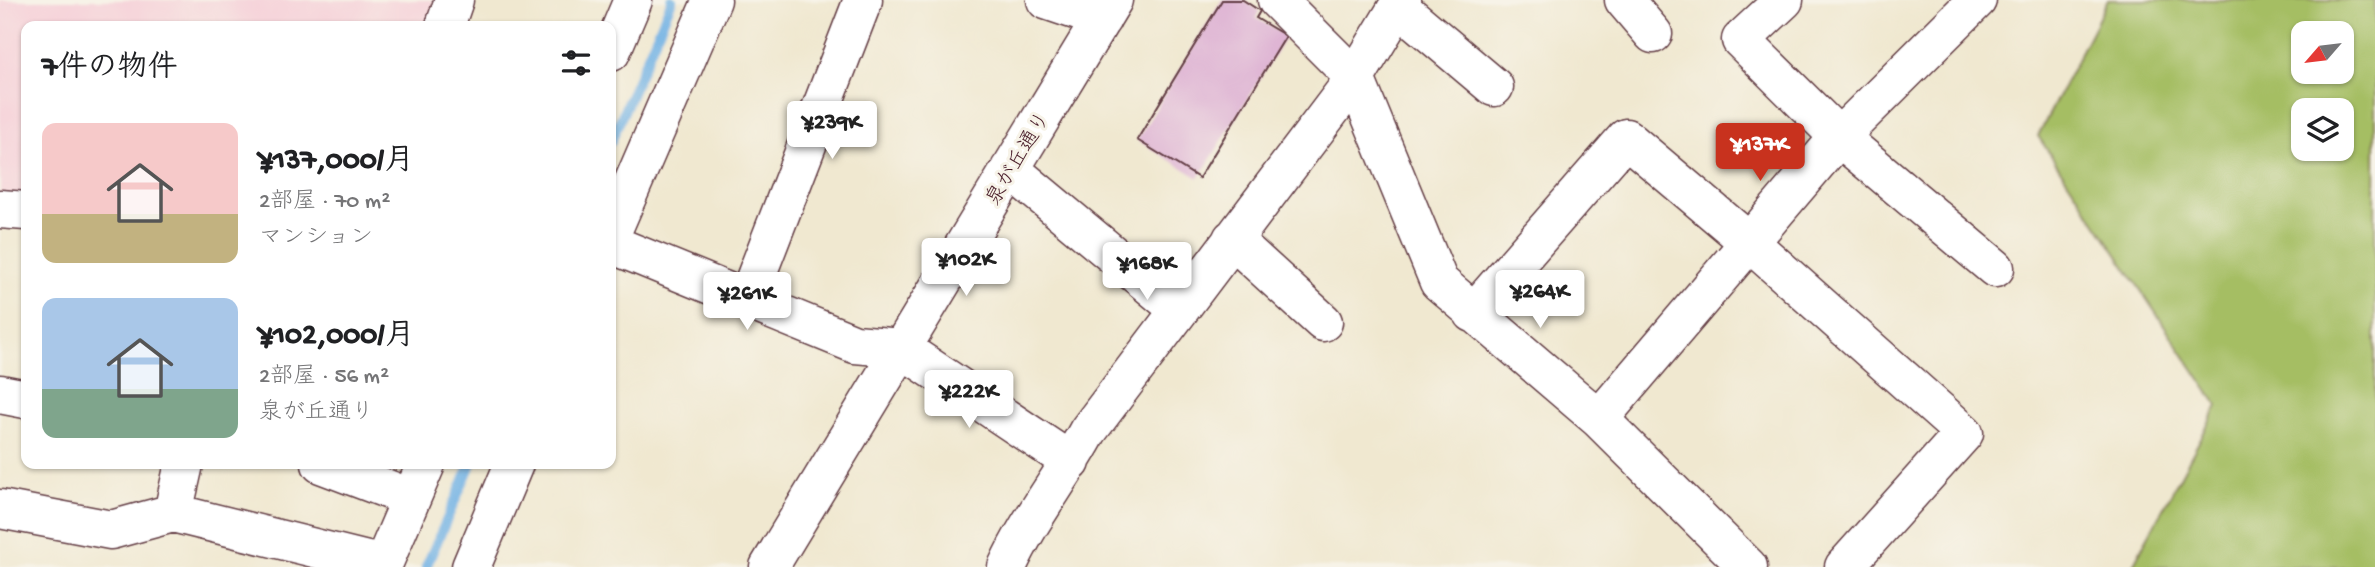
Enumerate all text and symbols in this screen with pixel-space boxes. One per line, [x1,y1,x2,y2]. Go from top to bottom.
north arrow [2291,21,2354,84]
map controls [2291,21,2354,161]
icon: filters [557,44,595,82]
text: 7件の物件 [42,52,178,87]
button: layers [2291,98,2354,161]
pin: ¥239K [783,102,881,161]
street label: 泉が丘通り [981,108,1058,211]
text: ¥239K [803,110,861,137]
pin: ¥137K [1711,124,1809,183]
text: ¥137K [1732,132,1788,159]
text: ¥137,000/月 [259,145,414,180]
icon: home [98,151,182,235]
text: 2部屋 · 70 m² [259,189,390,216]
text: マンション [259,225,373,252]
pin: ¥102K [917,238,1015,298]
pin: ¥168K [1098,243,1196,302]
text: ¥102K [938,247,994,274]
text: ¥168K [1119,251,1175,278]
pin: ¥264K [1491,270,1589,330]
pin: ¥261K [698,272,796,332]
text: ¥264K [1511,279,1569,306]
text: ¥261K [719,281,775,308]
text: ¥102,000/月 [259,320,415,355]
icon: home [98,326,182,410]
text: 2部屋 · 56 m² [259,364,389,391]
pin: ¥222K [920,370,1018,430]
text: ¥222K [940,379,998,406]
text: 泉が丘通り [259,400,374,427]

